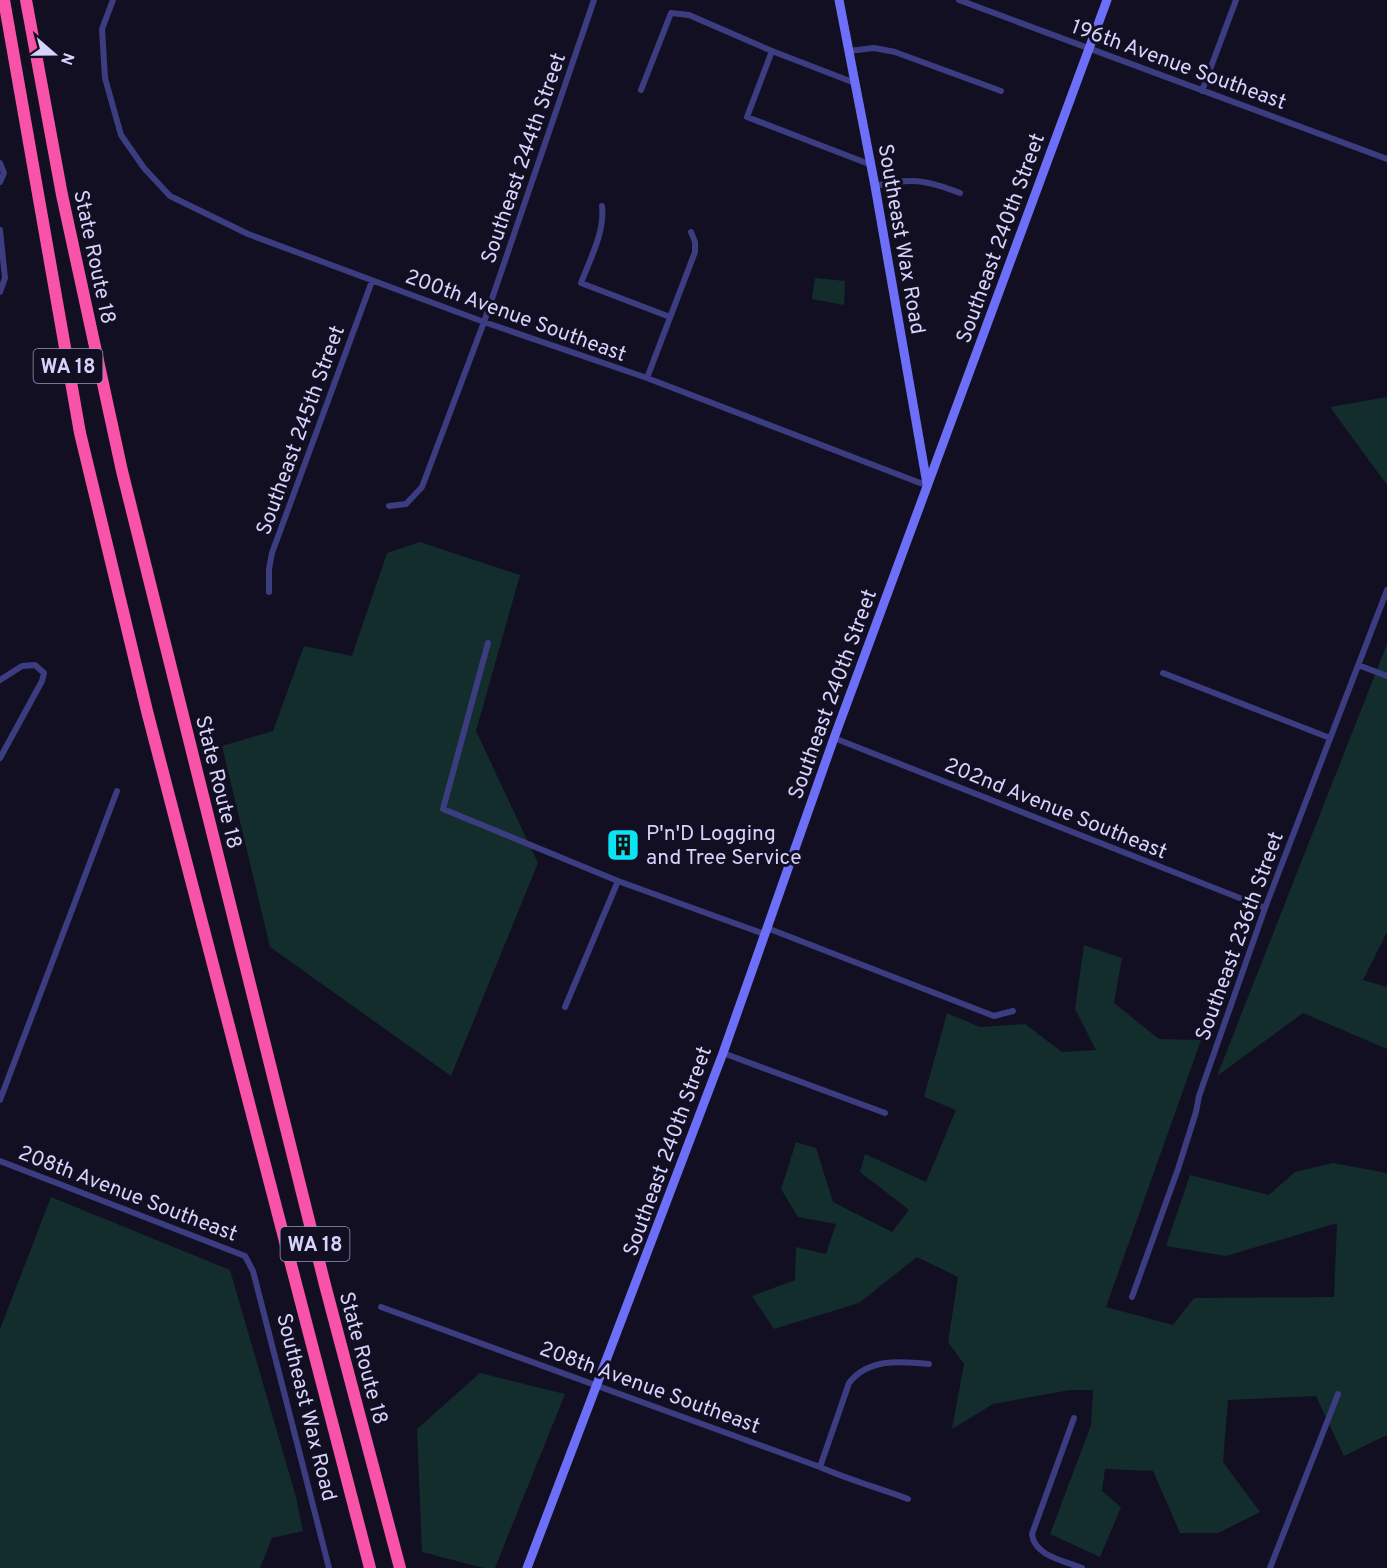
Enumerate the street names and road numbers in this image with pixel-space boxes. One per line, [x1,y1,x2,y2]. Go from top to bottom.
street label: 196th Avenue Southeast [1067,14,1290,117]
street label: Southeast 244th Street [476,50,573,267]
street label: Southeast 240th Street [951,130,1052,347]
street label: Southeast Wax Road [871,142,931,336]
street label: State Route 18 [66,188,121,327]
street label: 200th Avenue Southeast [401,264,630,369]
street label: Southeast 245th Street [251,322,352,539]
road number: WA 18 [34,349,103,383]
street label: Southeast 240th Street [783,586,884,803]
street label: State Route 18 [188,713,247,852]
street label: 202nd Avenue Southeast [940,752,1171,866]
street label: Southeast 236th Street [1190,828,1291,1045]
street label: Southeast 240th Street [618,1043,719,1260]
street label: 208th Avenue Southeast [14,1140,241,1249]
road number: WA 18 [280,1227,350,1261]
street label: State Route 18 [332,1289,393,1428]
street label: Southeast Wax Road [269,1311,342,1504]
street label: 208th Avenue Southeast [536,1336,763,1441]

